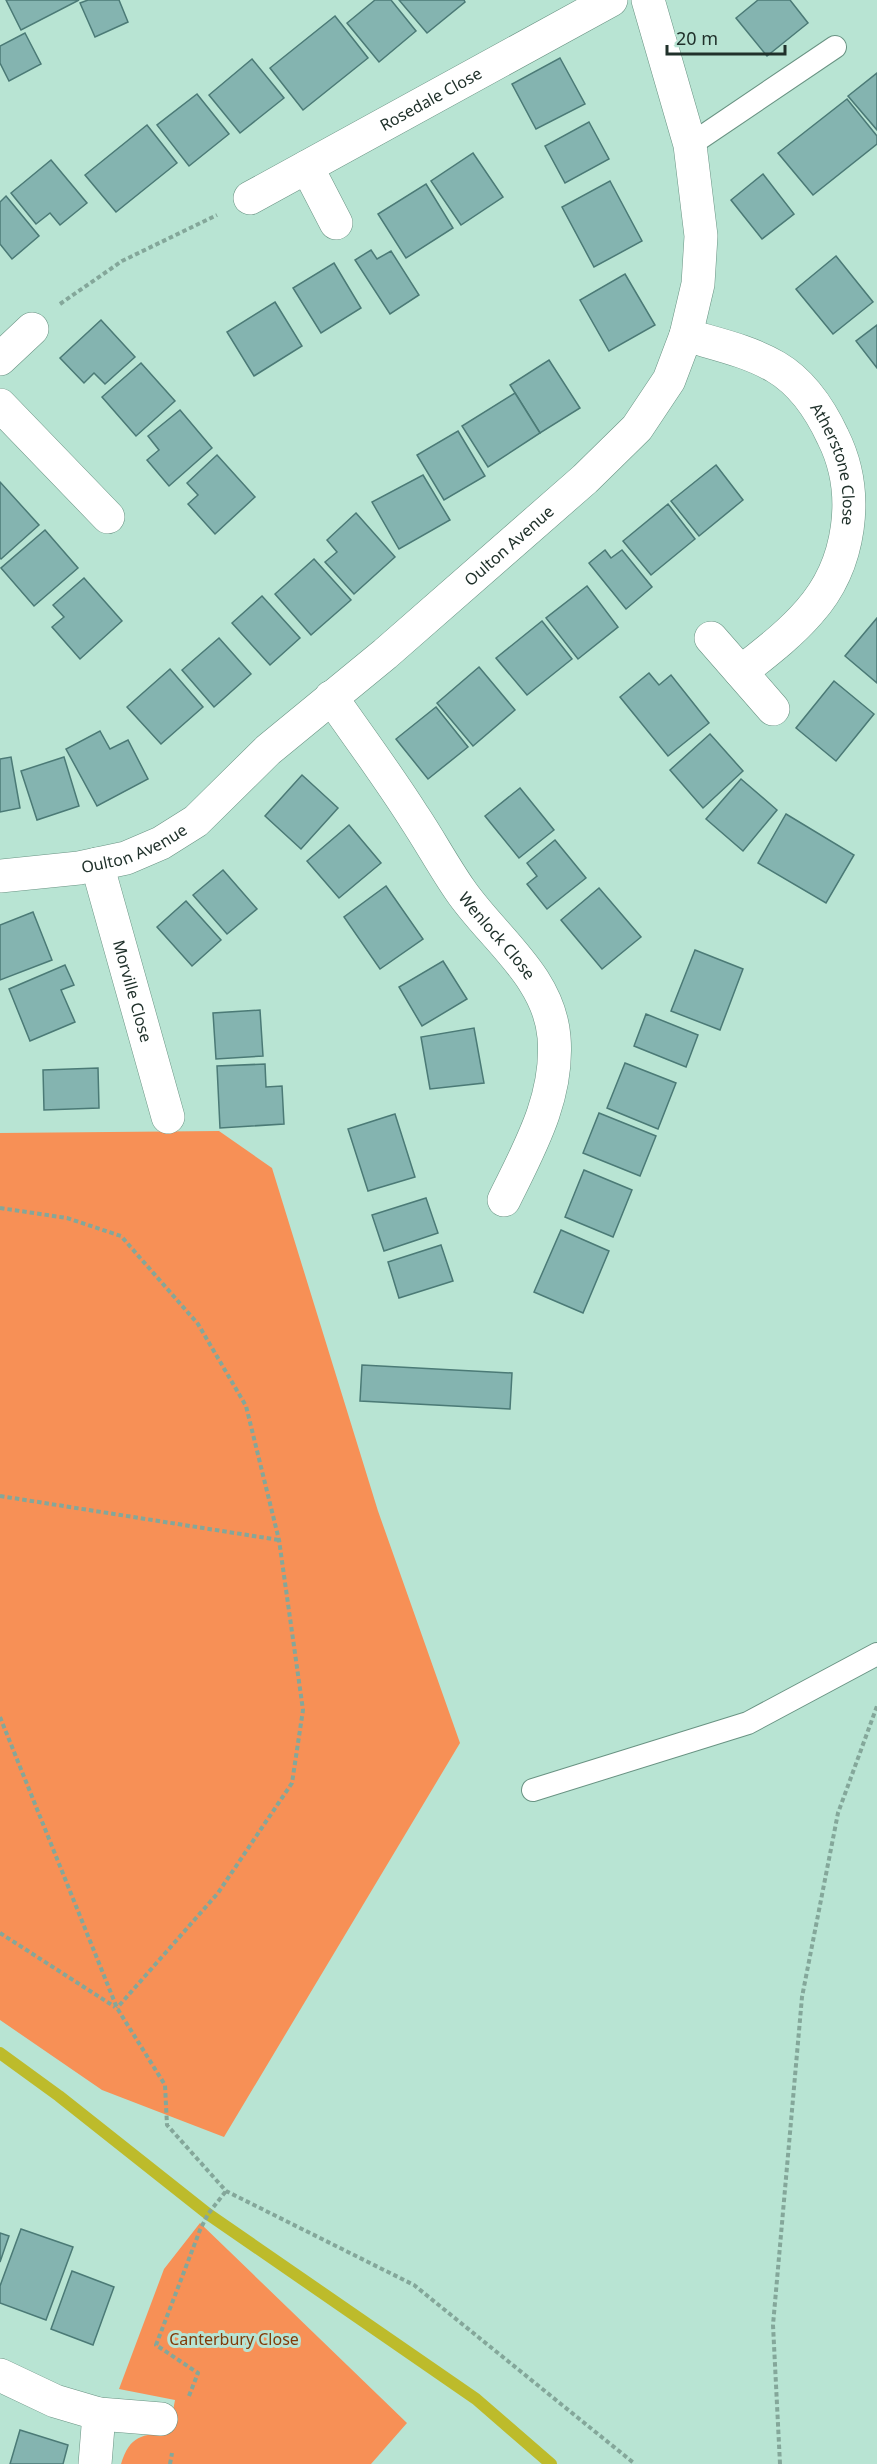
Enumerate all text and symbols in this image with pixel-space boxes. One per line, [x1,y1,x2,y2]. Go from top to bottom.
scale bar [667,18,786,56]
text: 20 m [676,26,718,50]
street label: Rosedale Close [376,62,486,136]
street label: Atherstone Close [805,398,860,526]
street label: Oulton Avenue [459,500,558,591]
street label: Oulton Avenue [79,818,191,878]
street label: Wenlock Close [454,887,540,984]
street label: Morville Close [108,937,157,1045]
park label: Canterbury Close [169,2328,299,2350]

